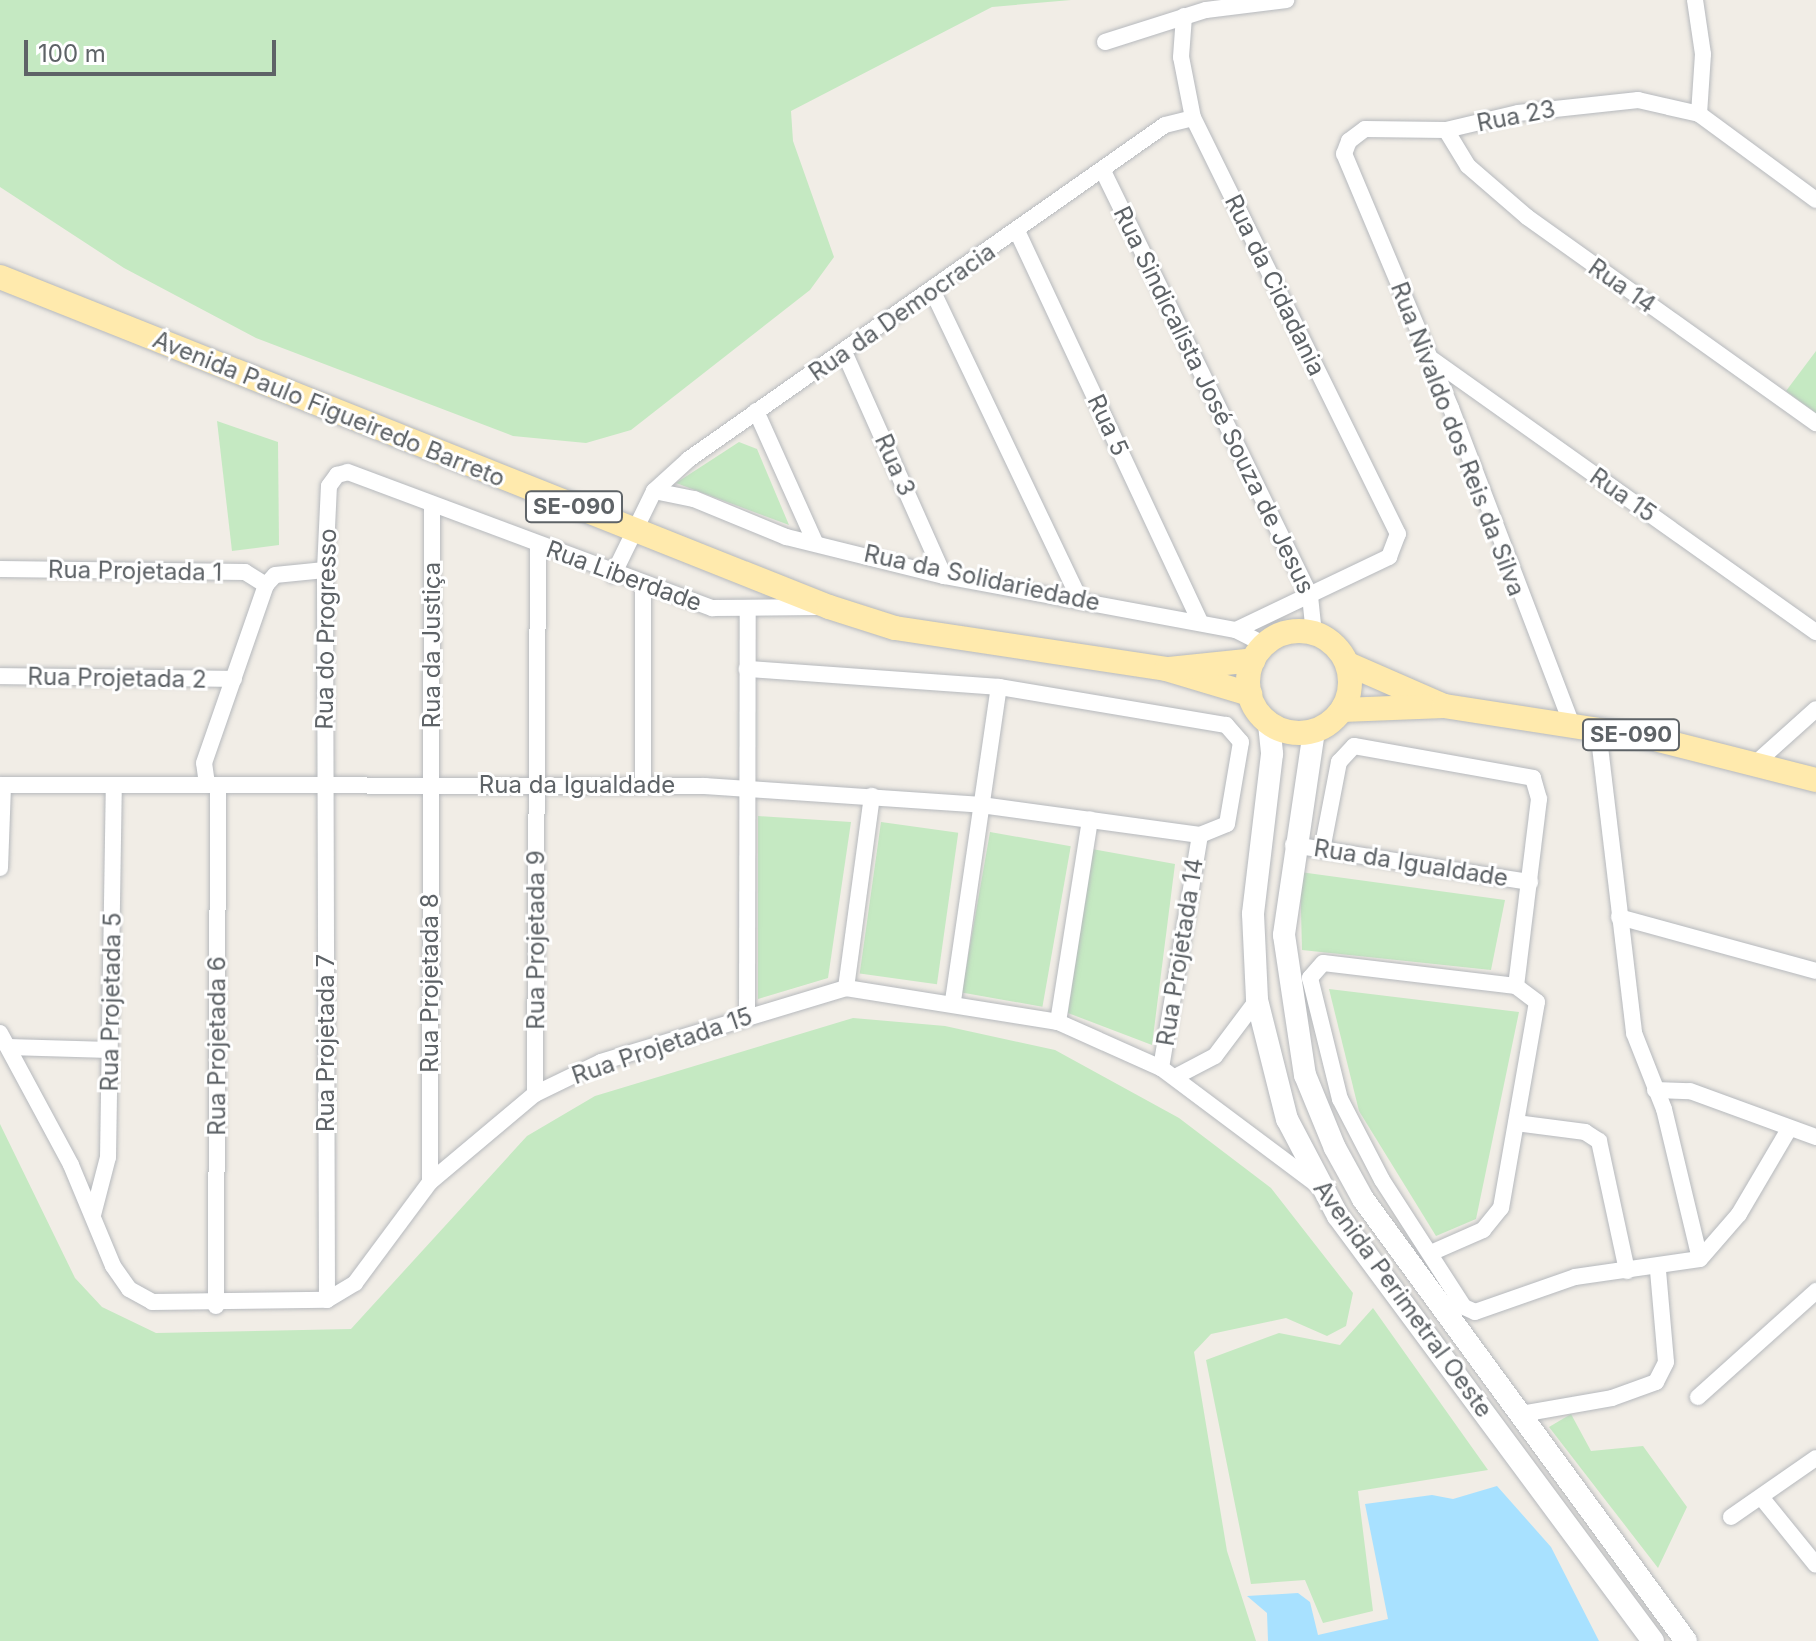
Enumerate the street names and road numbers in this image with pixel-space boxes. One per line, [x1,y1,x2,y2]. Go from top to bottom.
street label: Rua 23 [1474,94,1558,138]
street label: Rua da Cidadania [1219,190,1331,380]
street label: Rua Sindicalista José Souza de Jesus [1107,202,1321,598]
street label: Rua da Democracia [803,237,1001,387]
street label: Rua 14 [1583,253,1661,319]
street label: Rua Nivaldo dos Reis da Silva [1385,278,1531,600]
street label: Avenida Paulo Figueiredo Barreto [149,325,509,493]
street label: Rua 5 [1081,390,1135,460]
street label: Rua 3 [869,430,921,500]
street label: Rua 15 [1584,462,1662,528]
road number: SE-090 [524,489,624,525]
street label: Rua do Progresso [310,528,342,730]
street label: Rua Liberdade [542,535,706,617]
street label: Rua da Solidariedade [861,539,1103,617]
street label: Rua Projetada 1 [48,555,222,587]
street label: Rua da Justiça [418,562,446,728]
street label: Rua Projetada 2 [27,662,207,694]
road number: SE-090 [1581,717,1681,753]
street label: Rua da Igualdade [479,771,675,799]
street label: Rua da Igualdade [1312,833,1510,893]
street label: Rua Projetada 9 [522,850,550,1030]
street label: Rua Projetada 14 [1151,856,1209,1048]
street label: Rua Projetada 8 [416,893,444,1073]
street label: Rua Projetada 5 [95,912,127,1092]
street label: Rua Projetada 7 [312,954,340,1132]
street label: Rua Projetada 6 [203,956,231,1136]
street label: Rua Projetada 15 [568,1002,756,1090]
street label: Avenida Perimetral Oeste [1307,1175,1499,1423]

